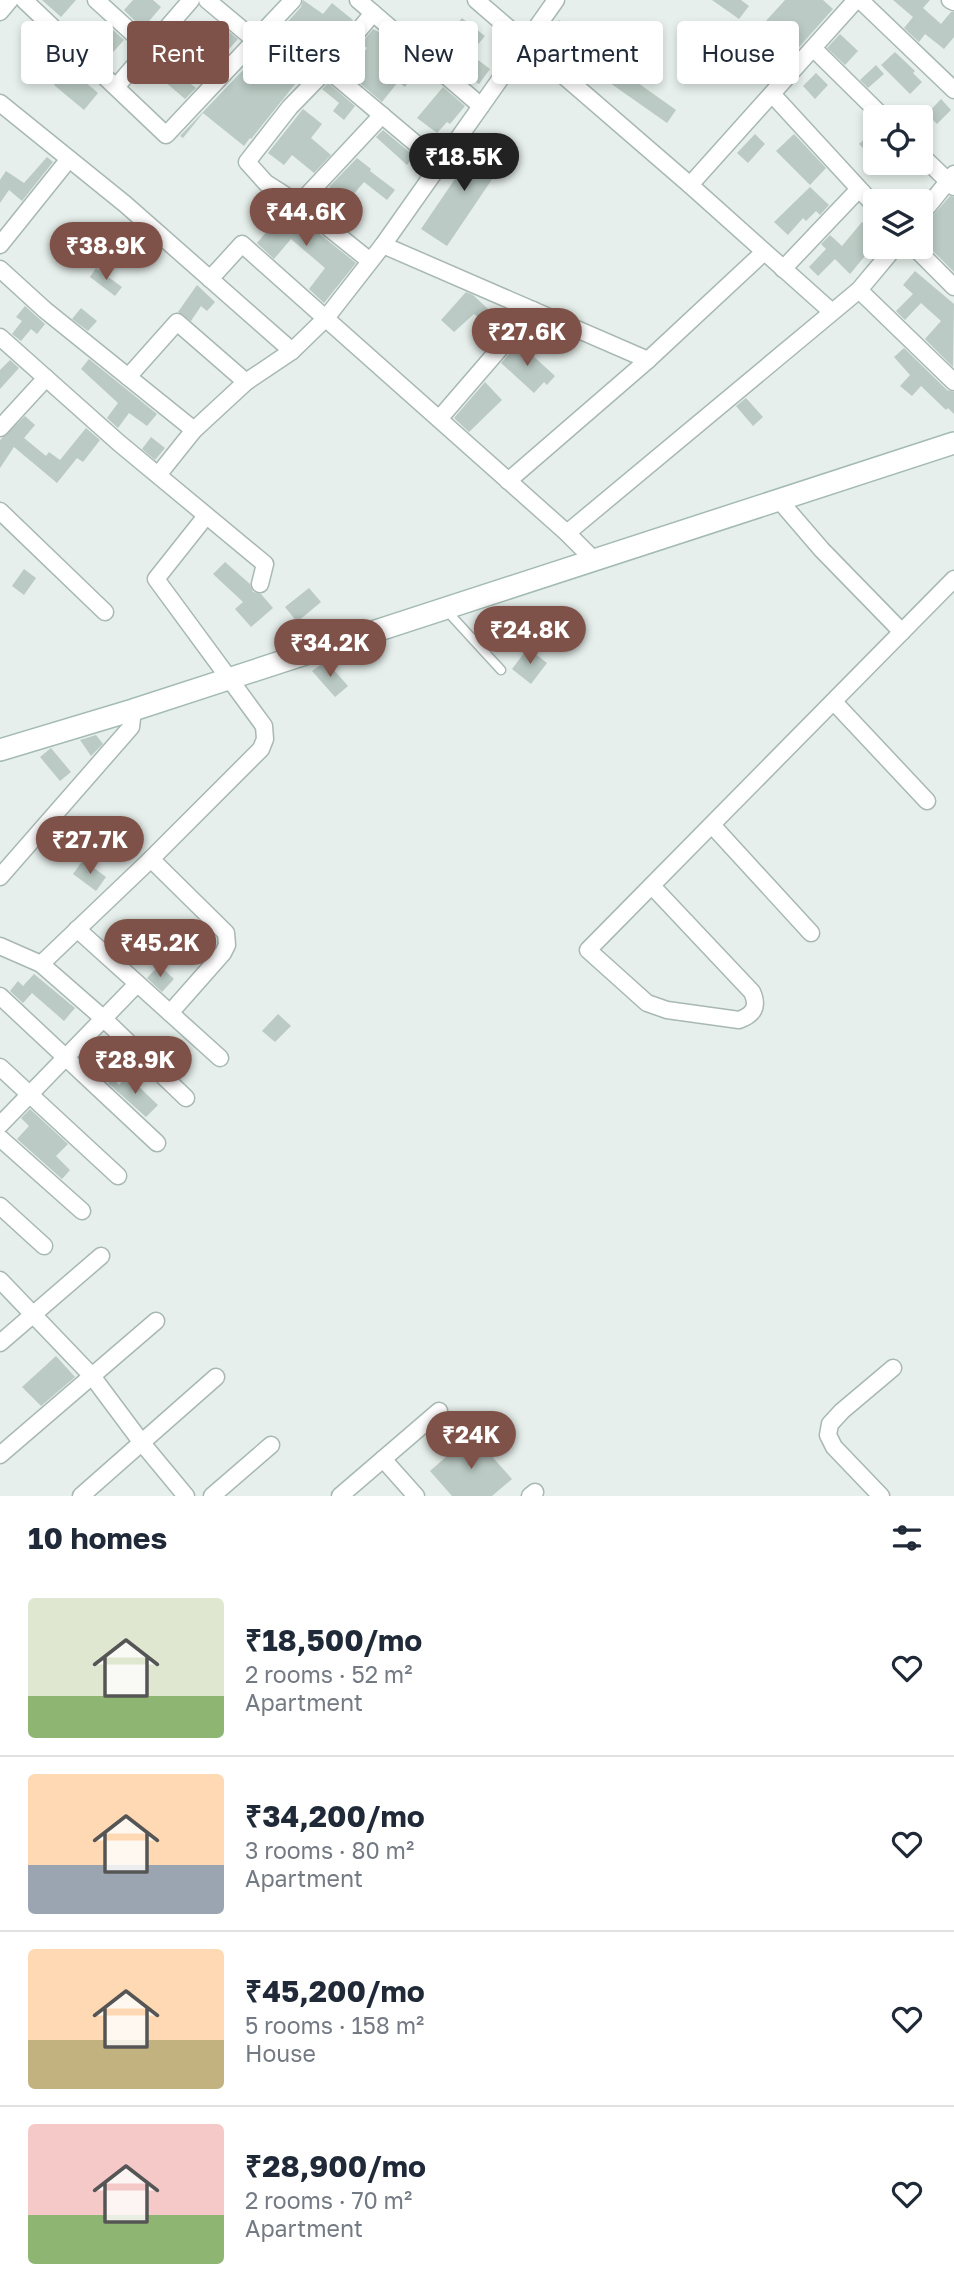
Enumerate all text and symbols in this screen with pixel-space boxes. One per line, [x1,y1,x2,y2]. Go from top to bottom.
chip: Buy [21,21,113,84]
chip: Rent [127,21,229,84]
chip: Filters [243,21,365,84]
chip: New [379,21,478,84]
chip: Apartment [492,21,663,84]
chip: House [677,21,799,84]
map controls [863,105,933,259]
button: locate [863,105,933,175]
pin: ₹18.5K [407,134,521,193]
text: ₹18.5K [425,142,503,170]
pin: ₹44.6K [249,188,363,248]
button: layers [863,189,933,259]
text: ₹44.6K [266,197,346,225]
pin: ₹38.9K [49,222,163,282]
text: ₹38.9K [66,231,146,259]
pin: ₹27.6K [470,308,584,368]
text: ₹27.6K [488,317,566,345]
pin: ₹24.8K [473,606,587,666]
text: ₹24.8K [490,615,570,643]
pin: ₹34.2K [273,620,387,679]
text: ₹34.2K [290,628,370,656]
pin: ₹27.7K [33,816,147,876]
text: ₹27.7K [52,825,128,853]
pin: ₹45.2K [103,920,217,979]
text: ₹45.2K [120,928,200,956]
pin: ₹28.9K [78,1036,192,1096]
text: ₹28.9K [95,1045,175,1073]
pin: ₹24K [430,1412,512,1471]
text: ₹24K [442,1420,500,1448]
icon: filters [888,1519,926,1557]
text: 10 homes [28,1520,167,1556]
text: ₹18,500/mo [245,1622,422,1658]
icon: home [84,1626,168,1710]
icon: heart [888,1649,926,1687]
text: 2 rooms · 52 m² [245,1660,412,1688]
text: Apartment [245,1688,363,1716]
text: ₹34,200/mo [245,1798,425,1834]
icon: home [84,1802,168,1886]
icon: heart [888,1825,926,1863]
text: 3 rooms · 80 m² [245,1836,414,1864]
text: Apartment [245,1864,363,1892]
text: ₹45,200/mo [245,1973,425,2009]
icon: home [84,1977,168,2061]
icon: heart [888,2000,926,2038]
text: 5 rooms · 158 m² [245,2011,424,2039]
text: House [245,2039,316,2067]
text: ₹28,900/mo [245,2148,426,2184]
icon: home [84,2152,168,2236]
icon: heart [888,2175,926,2213]
text: 2 rooms · 70 m² [245,2186,412,2214]
text: Apartment [245,2214,363,2242]

